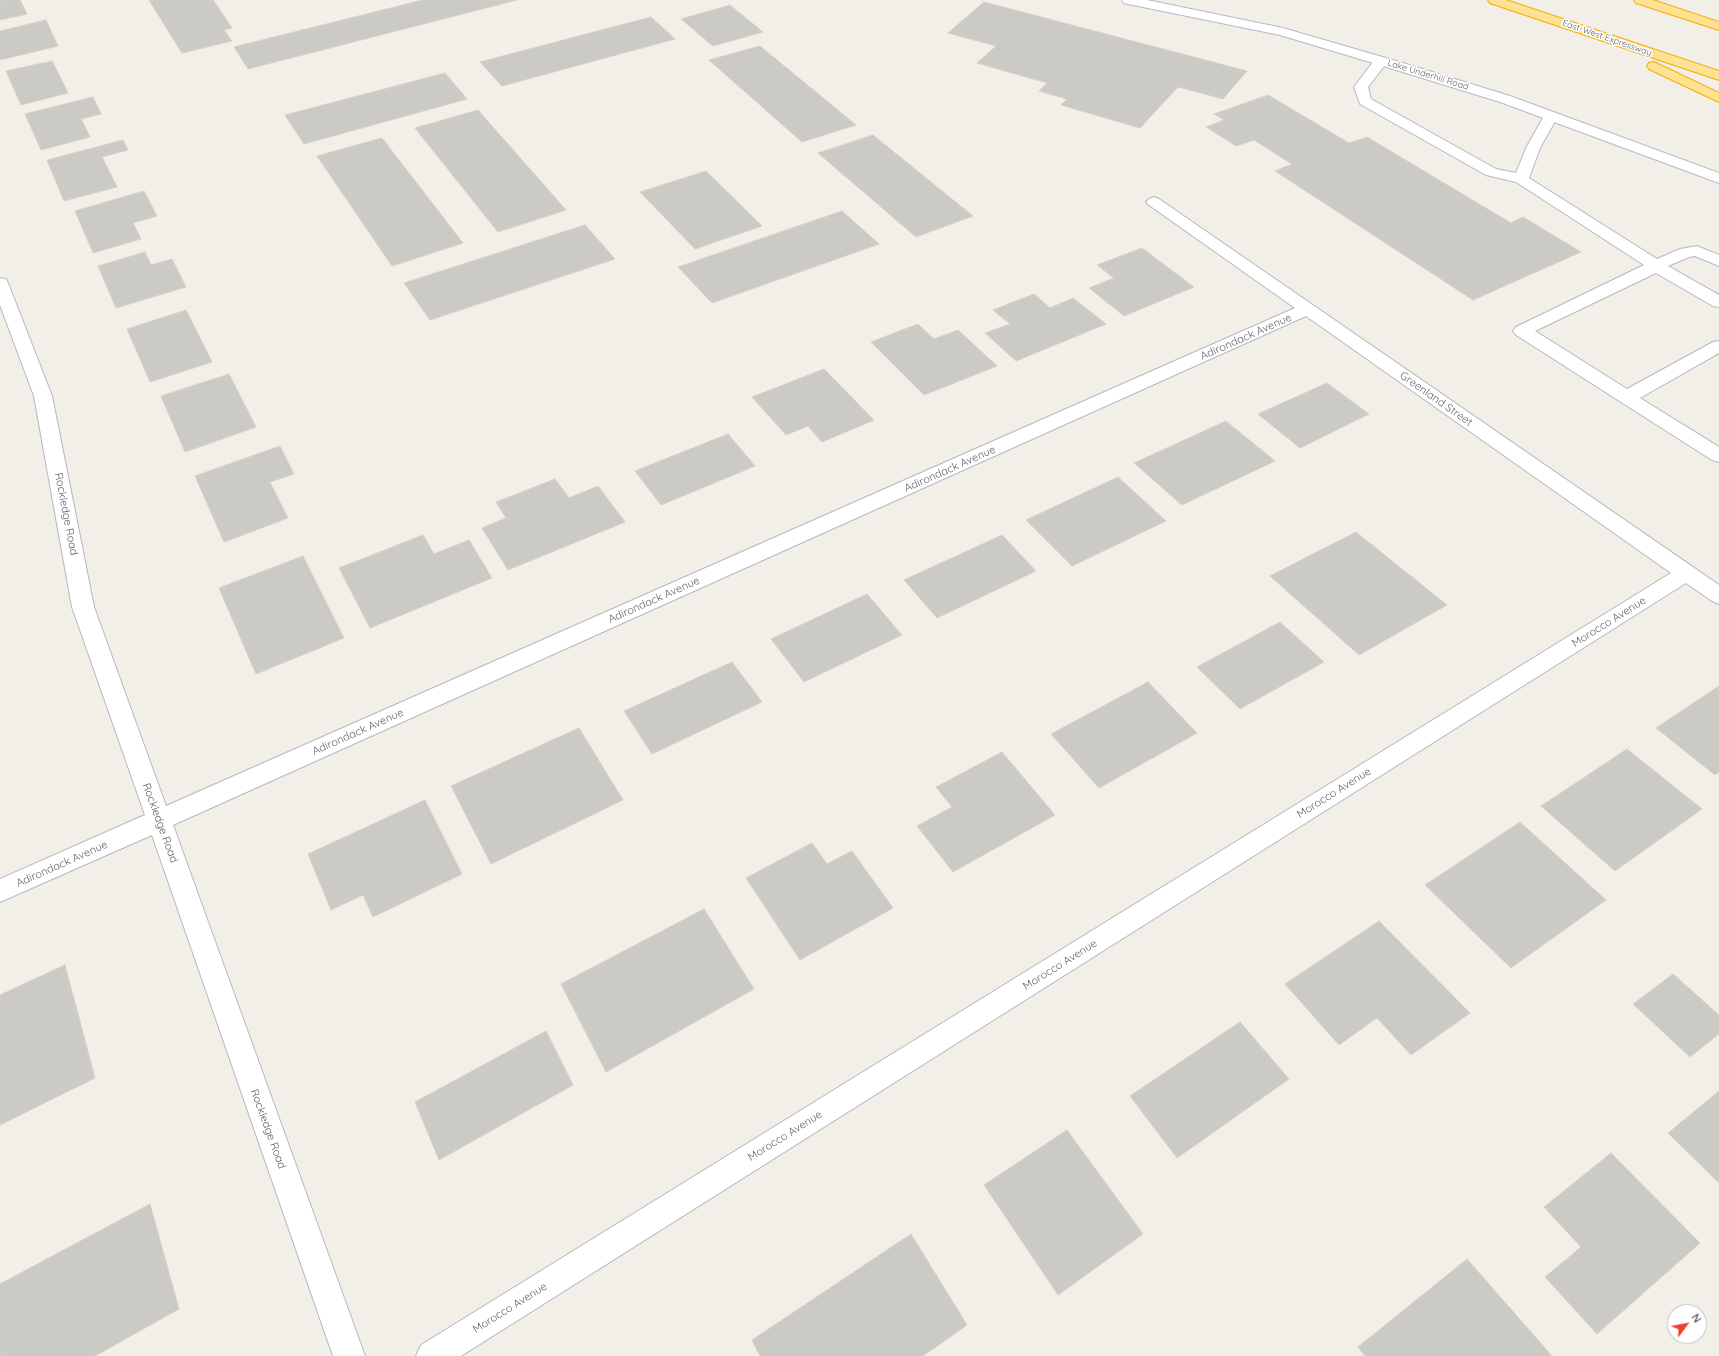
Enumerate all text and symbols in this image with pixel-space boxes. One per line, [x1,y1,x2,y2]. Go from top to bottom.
street label: East-West Expressway [1561,18,1653,58]
street label: Lake Underhill Road [1386,58,1470,92]
street label: Adirondack Avenue [1198,311,1294,363]
street label: Greenland Street [1397,369,1475,429]
street label: Adirondack Avenue [902,443,998,495]
street label: Rockledge Road [52,472,80,556]
street label: Adirondack Avenue [606,574,702,626]
street label: Morocco Avenue [1569,594,1649,650]
street label: Adirondack Avenue [310,706,406,758]
street label: Morocco Avenue [1294,765,1374,821]
street label: Rockledge Road [139,781,181,865]
street label: Adirondack Avenue [14,838,110,890]
street label: Morocco Avenue [1020,937,1100,993]
street label: Rockledge Road [247,1087,289,1171]
street label: Morocco Avenue [745,1108,825,1164]
street label: Morocco Avenue [470,1280,550,1336]
north arrow [1667,1304,1707,1344]
text: N [1688,1311,1704,1325]

